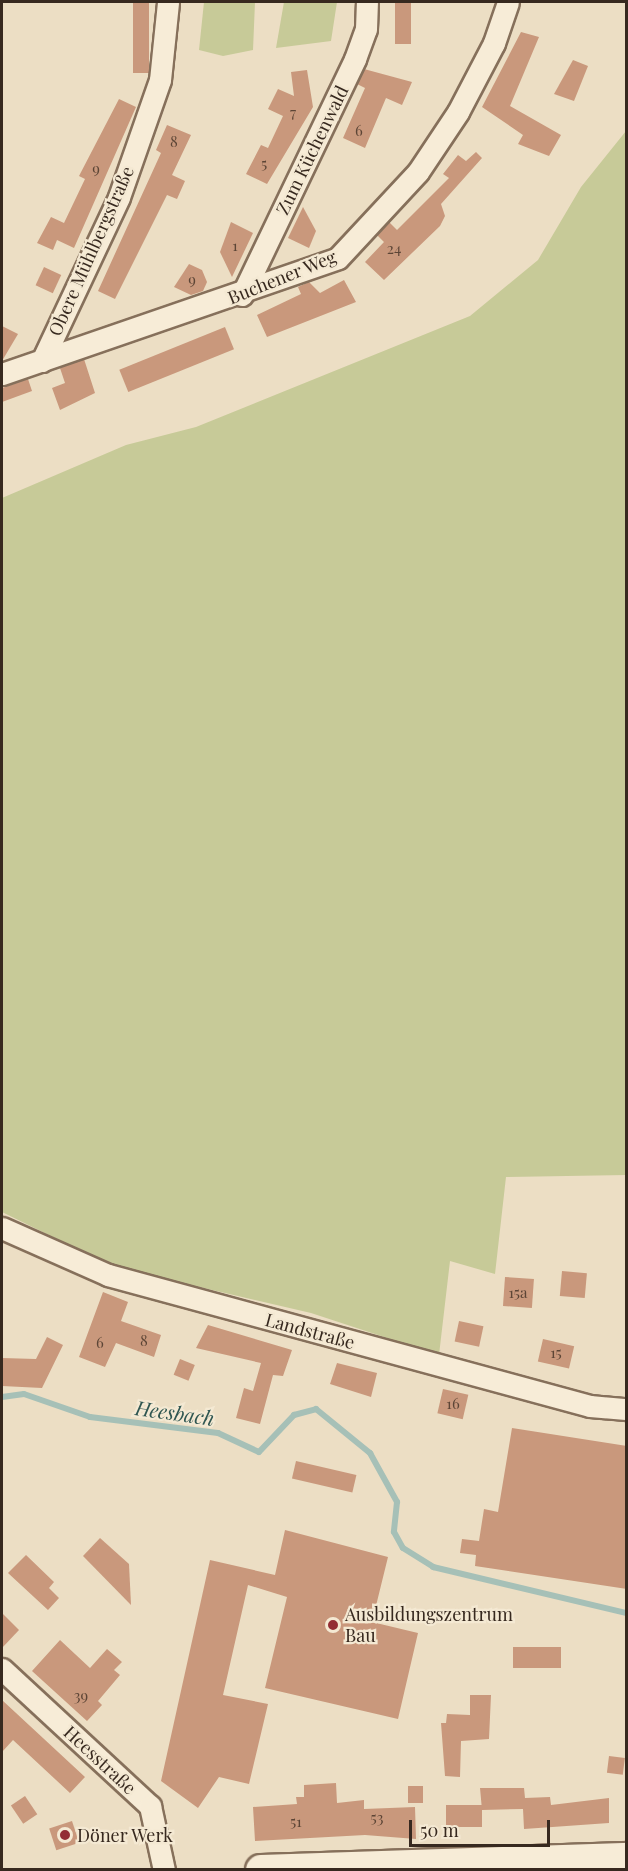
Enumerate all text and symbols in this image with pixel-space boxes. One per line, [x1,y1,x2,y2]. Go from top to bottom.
street label: Zum Küchenwald [271,82,353,218]
house number: 7 [290,104,296,122]
house number: 6 [355,122,363,140]
house number: 8 [170,133,178,151]
house number: 5 [261,155,267,173]
house number: 9 [92,160,100,178]
street label: Obere Mühlbergstraße [44,163,138,339]
house number: 1 [232,237,238,255]
house number: 24 [387,240,401,258]
street label: Buchener Weg [224,245,340,309]
house number: 9 [188,271,196,289]
house number: 15a [508,1284,528,1302]
street label: Landstraße [263,1309,357,1353]
house number: 8 [140,1332,148,1350]
house number: 6 [96,1334,104,1352]
house number: 15 [550,1344,562,1362]
water label: Heesbach [134,1395,216,1429]
house number: 16 [446,1395,460,1413]
place label: Ausbildungszentrum Bau [345,1604,513,1646]
marker: Ausbildungszentrum Bau [326,1618,340,1632]
house number: 39 [74,1687,88,1705]
street label: Heesstraße [60,1721,140,1799]
scale bar [412,1808,553,1846]
house number: 53 [371,1809,383,1827]
house number: 51 [290,1813,302,1831]
text: 50 m [420,1818,459,1842]
place label: Döner Werk [77,1824,174,1846]
marker: Döner Werk [58,1828,72,1842]

